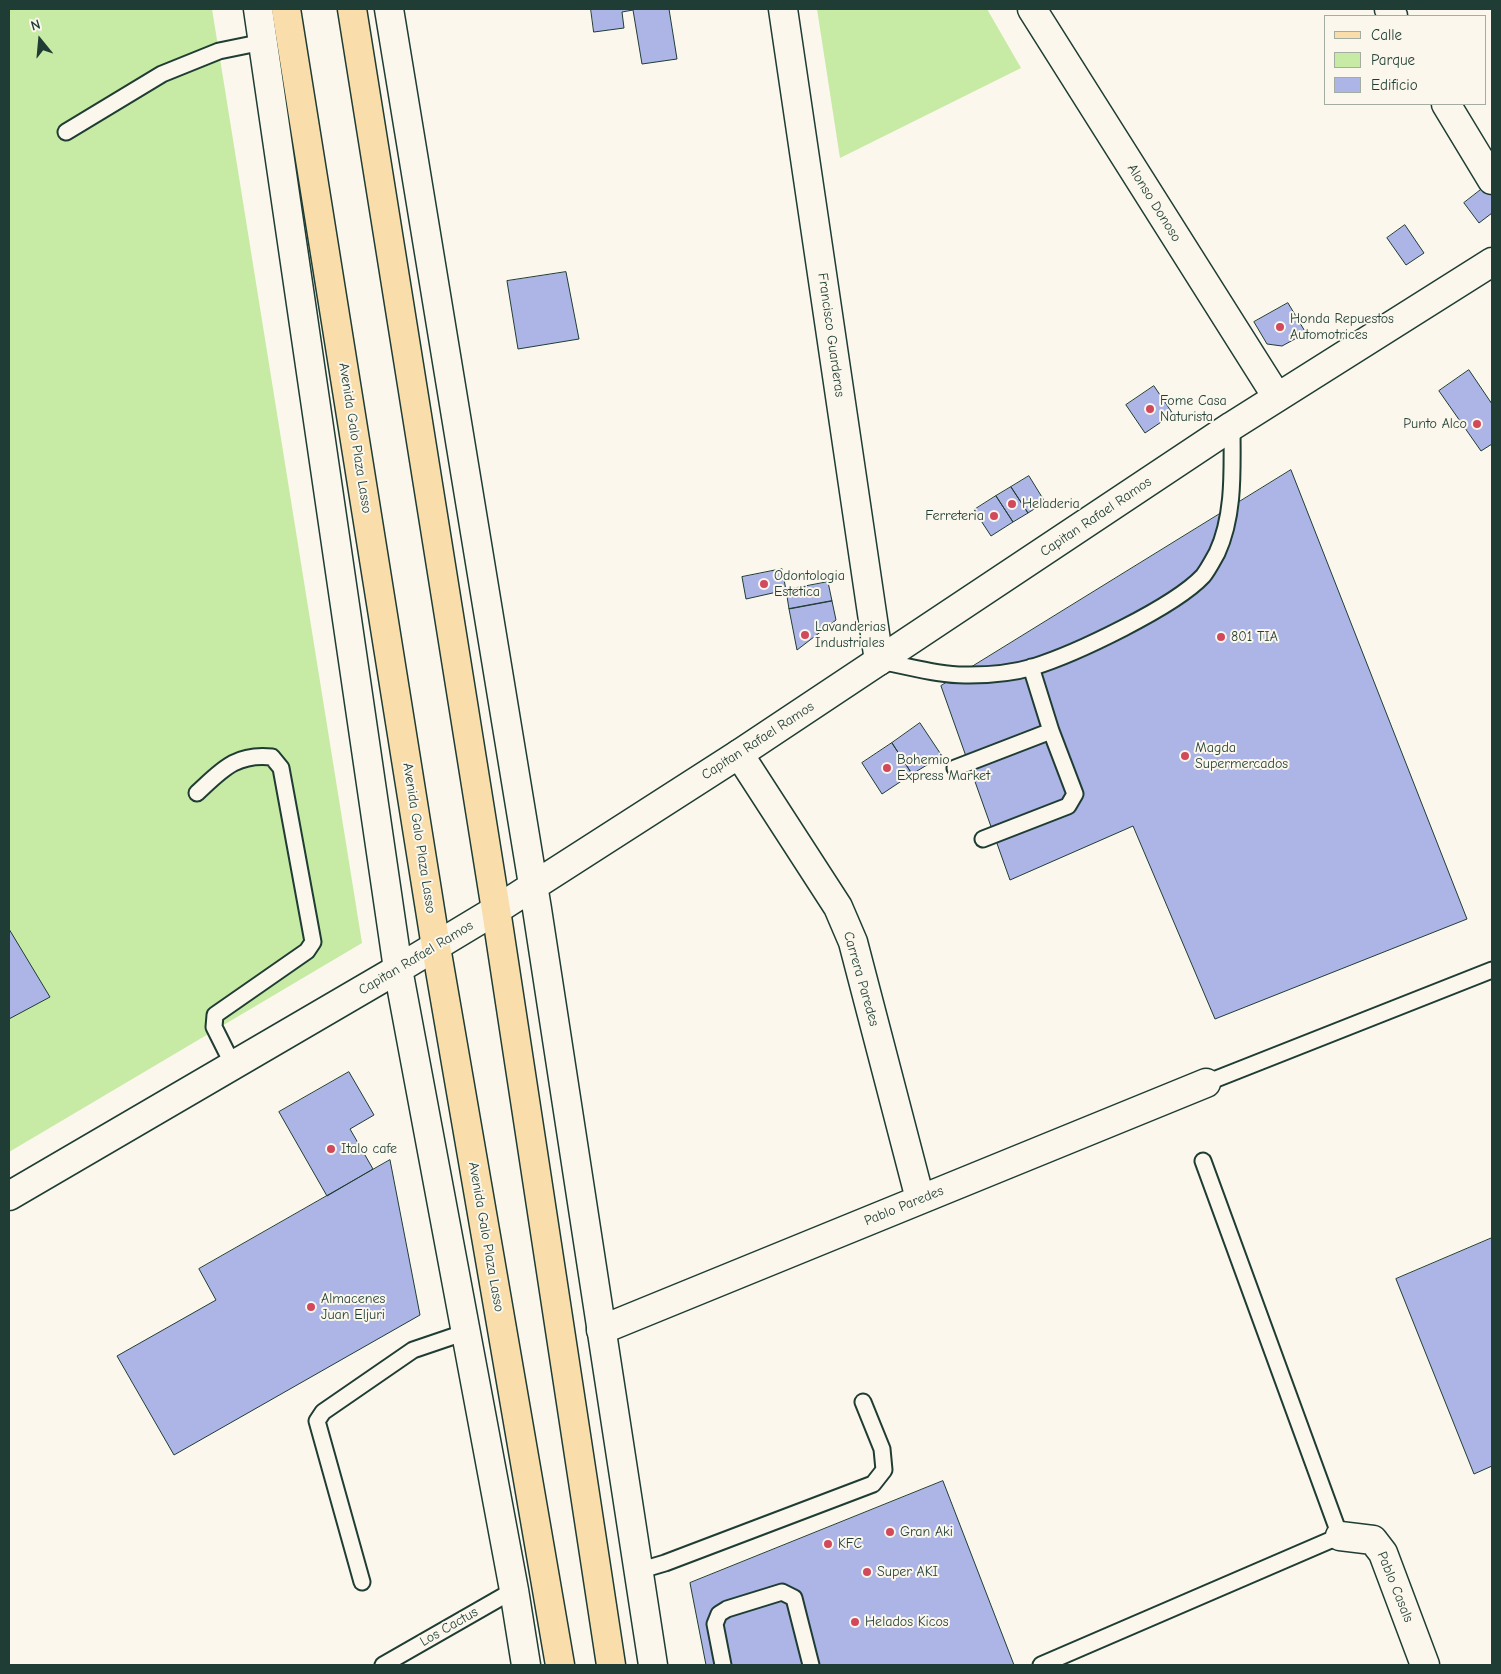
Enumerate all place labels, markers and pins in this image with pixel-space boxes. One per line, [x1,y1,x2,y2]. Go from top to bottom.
place label: Honda Repuestos Automotrices [1290,311,1394,344]
marker: Honda Repuestos Automotrices [1274,321,1286,333]
place label: Fome Casa Naturista [1160,393,1227,426]
marker: Fome Casa Naturista [1144,403,1156,415]
place label: Punto Alco [1403,416,1467,432]
marker: Punto Alco [1471,418,1483,430]
place label: Heladeria [1022,496,1080,512]
marker: Heladeria [1006,498,1018,510]
place label: Ferreteria [925,508,984,524]
marker: Ferreteria [988,510,1000,522]
place label: Odontologia Estetica [774,568,845,600]
marker: Odontologia Estetica [758,578,770,590]
place label: Lavanderias Industriales [815,619,886,652]
marker: Lavanderias Industriales [799,629,811,641]
place label: 801 TIA [1231,629,1278,645]
marker: 801 TIA [1215,631,1227,643]
place label: Magda Supermercados [1195,740,1288,772]
marker: Magda Supermercados [1179,750,1191,762]
place label: Bohemio Express Market [897,752,990,784]
marker: Bohemio Express Market [881,762,893,774]
place label: Italo cafe [341,1141,397,1157]
marker: Italo cafe [325,1143,337,1155]
place label: Almacenes Juan Eljuri [321,1291,385,1324]
marker: Almacenes Juan Eljuri [305,1301,317,1313]
place label: Gran Aki [900,1524,953,1540]
marker: Gran Aki [884,1526,896,1538]
place label: KFC [838,1536,862,1552]
marker: KFC [822,1538,834,1550]
place label: Super AKI [877,1564,938,1580]
marker: Super AKI [861,1566,873,1578]
place label: Helados Kicos [865,1614,949,1630]
marker: Helados Kicos [849,1616,861,1628]

